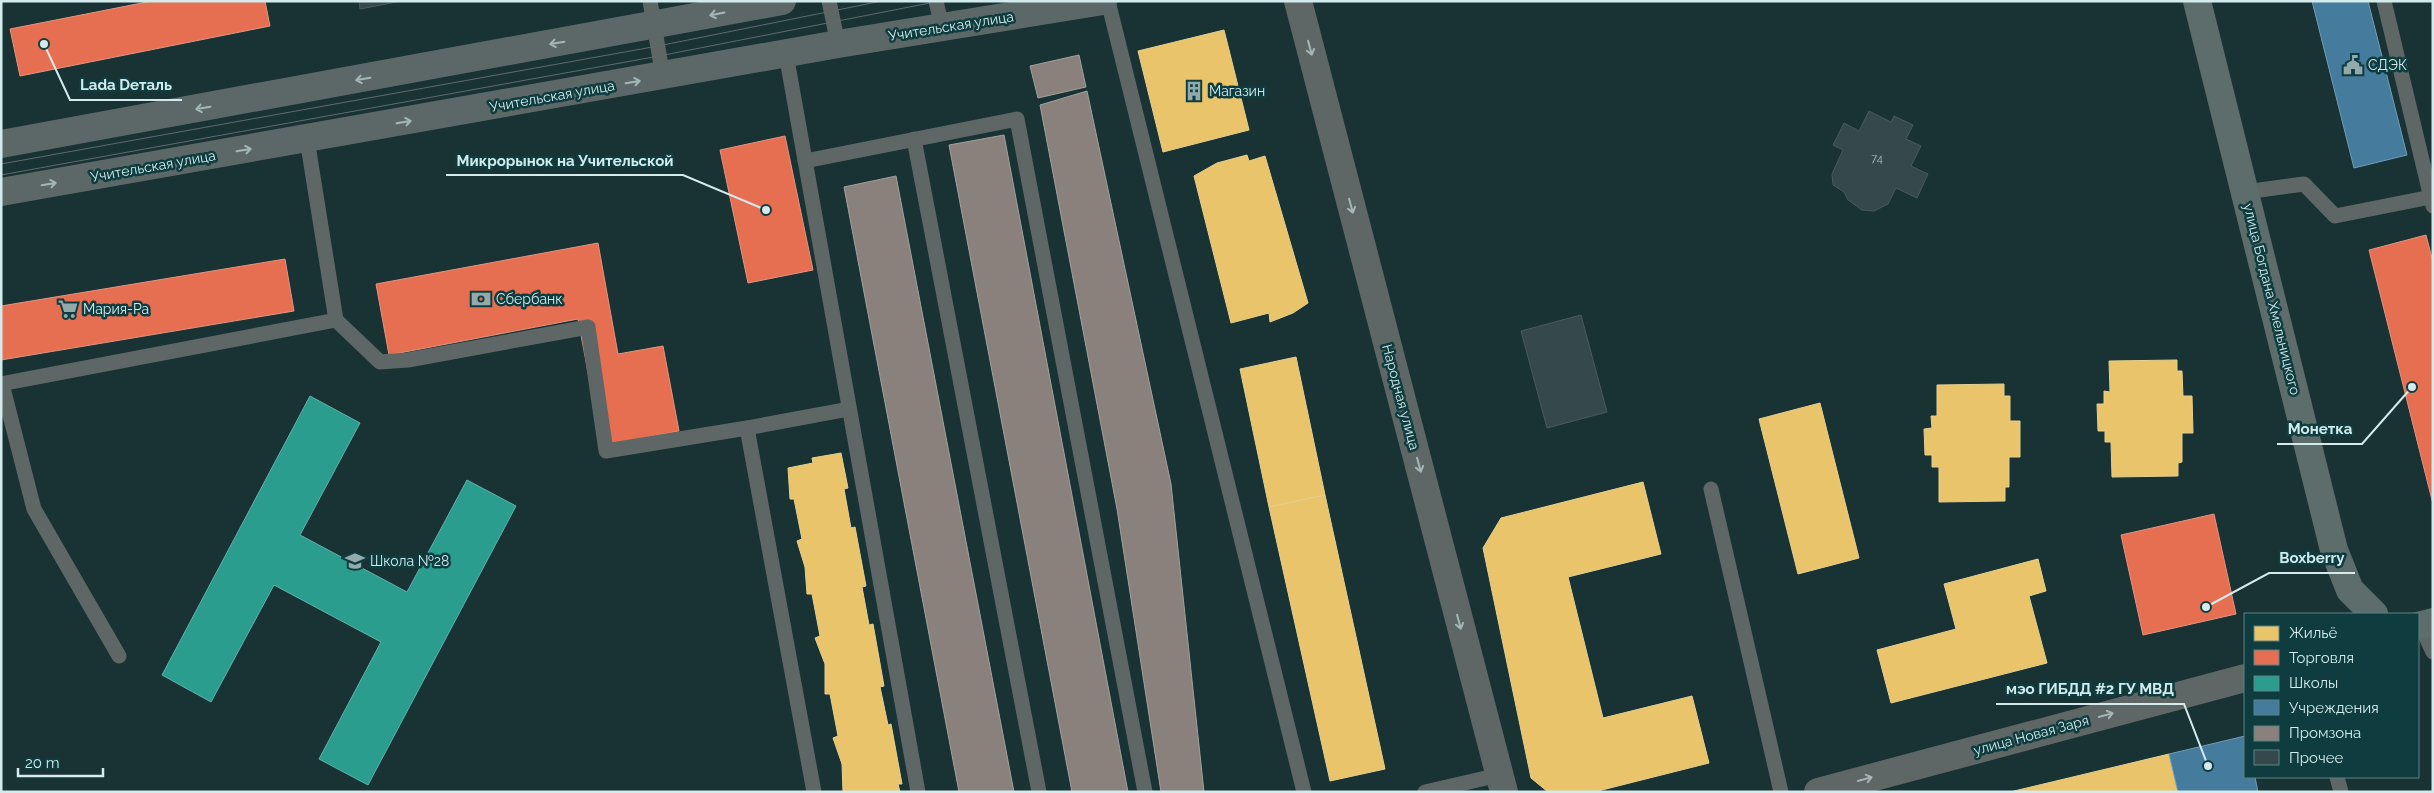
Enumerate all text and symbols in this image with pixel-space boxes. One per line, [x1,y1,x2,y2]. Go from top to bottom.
street label: Учительская улица [887,8,1015,44]
one-way arrow [709,9,725,19]
one-way arrow [549,39,565,49]
one-way arrow [1306,40,1316,56]
public building icon: СДЭК [2342,54,2364,76]
place label: СДЭК [2368,57,2407,73]
callout: Lada Dеталь [70,70,182,100]
one-way arrow [355,74,371,84]
text: Lada Dеталь [80,76,172,94]
one-way arrow [625,76,641,86]
street label: Учительская улица [488,77,616,115]
building icon: Магазин [1183,80,1205,102]
place label: Магазин [1209,83,1265,99]
one-way arrow [195,103,211,113]
one-way arrow [396,117,412,127]
one-way arrow [235,144,251,154]
callout: Микрорынок на Учительской [446,145,683,175]
street label: Учительская улица [89,147,217,185]
text: Микрорынок на Учительской [456,152,674,170]
house number: 74 [1871,152,1883,165]
one-way arrow [41,178,57,188]
one-way arrow [1347,197,1357,213]
street label: улица Богдана Хмельницкого [2240,202,2304,396]
bank icon: Сбербанк [470,288,492,310]
place label: Сбербанк [496,291,563,307]
supermarket icon: Мария-Ра [57,298,79,320]
place label: Мария-Ра [83,301,149,317]
street label: Народная улица [1379,342,1423,452]
callout: Монетка [2277,414,2362,444]
text: Монетка [2288,420,2353,438]
one-way arrow [1414,456,1424,472]
callout: Boxberry [2269,543,2355,573]
text: Boxberry [2279,549,2345,567]
school or university icon: Школа №28 [344,550,366,572]
place label: Школа №28 [370,553,449,569]
one-way arrow [1455,613,1465,629]
legend [2244,613,2419,778]
text: Жильё [2289,624,2338,642]
text: Торговля [2289,649,2354,667]
callout: мэо ГИБДД #2 ГУ МВД [1996,674,2184,704]
text: Школы [2289,674,2338,692]
text: мэо ГИБДД #2 ГУ МВД [2006,680,2174,698]
text: Учреждения [2289,699,2379,717]
one-way arrow [2098,710,2114,719]
street label: улица Новая Заря [1972,712,2090,758]
text: Промзона [2289,724,2361,742]
scale bar [18,746,102,778]
text: Прочее [2289,749,2343,767]
text: 20 m [25,754,60,772]
one-way arrow [1856,774,1872,783]

